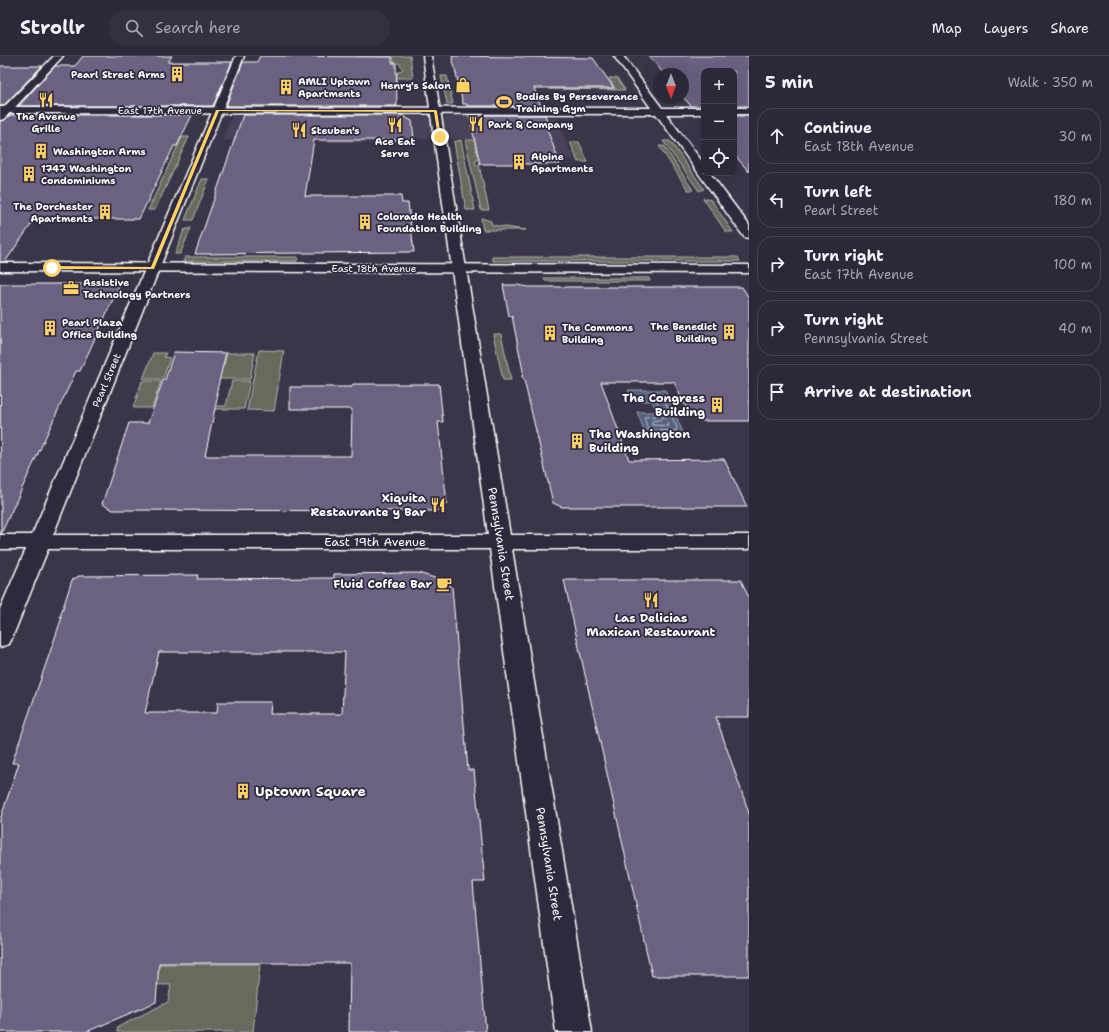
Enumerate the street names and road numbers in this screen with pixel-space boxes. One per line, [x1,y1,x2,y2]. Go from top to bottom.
street label: East 17th Avenue [118,104,203,117]
street label: East 18th Avenue [332,262,417,275]
street label: Pearl Street [89,351,124,409]
street label: Pennsylvania Street [484,486,518,602]
street label: East 19th Avenue [324,534,426,550]
street label: Pennsylvania Street [532,806,566,922]

